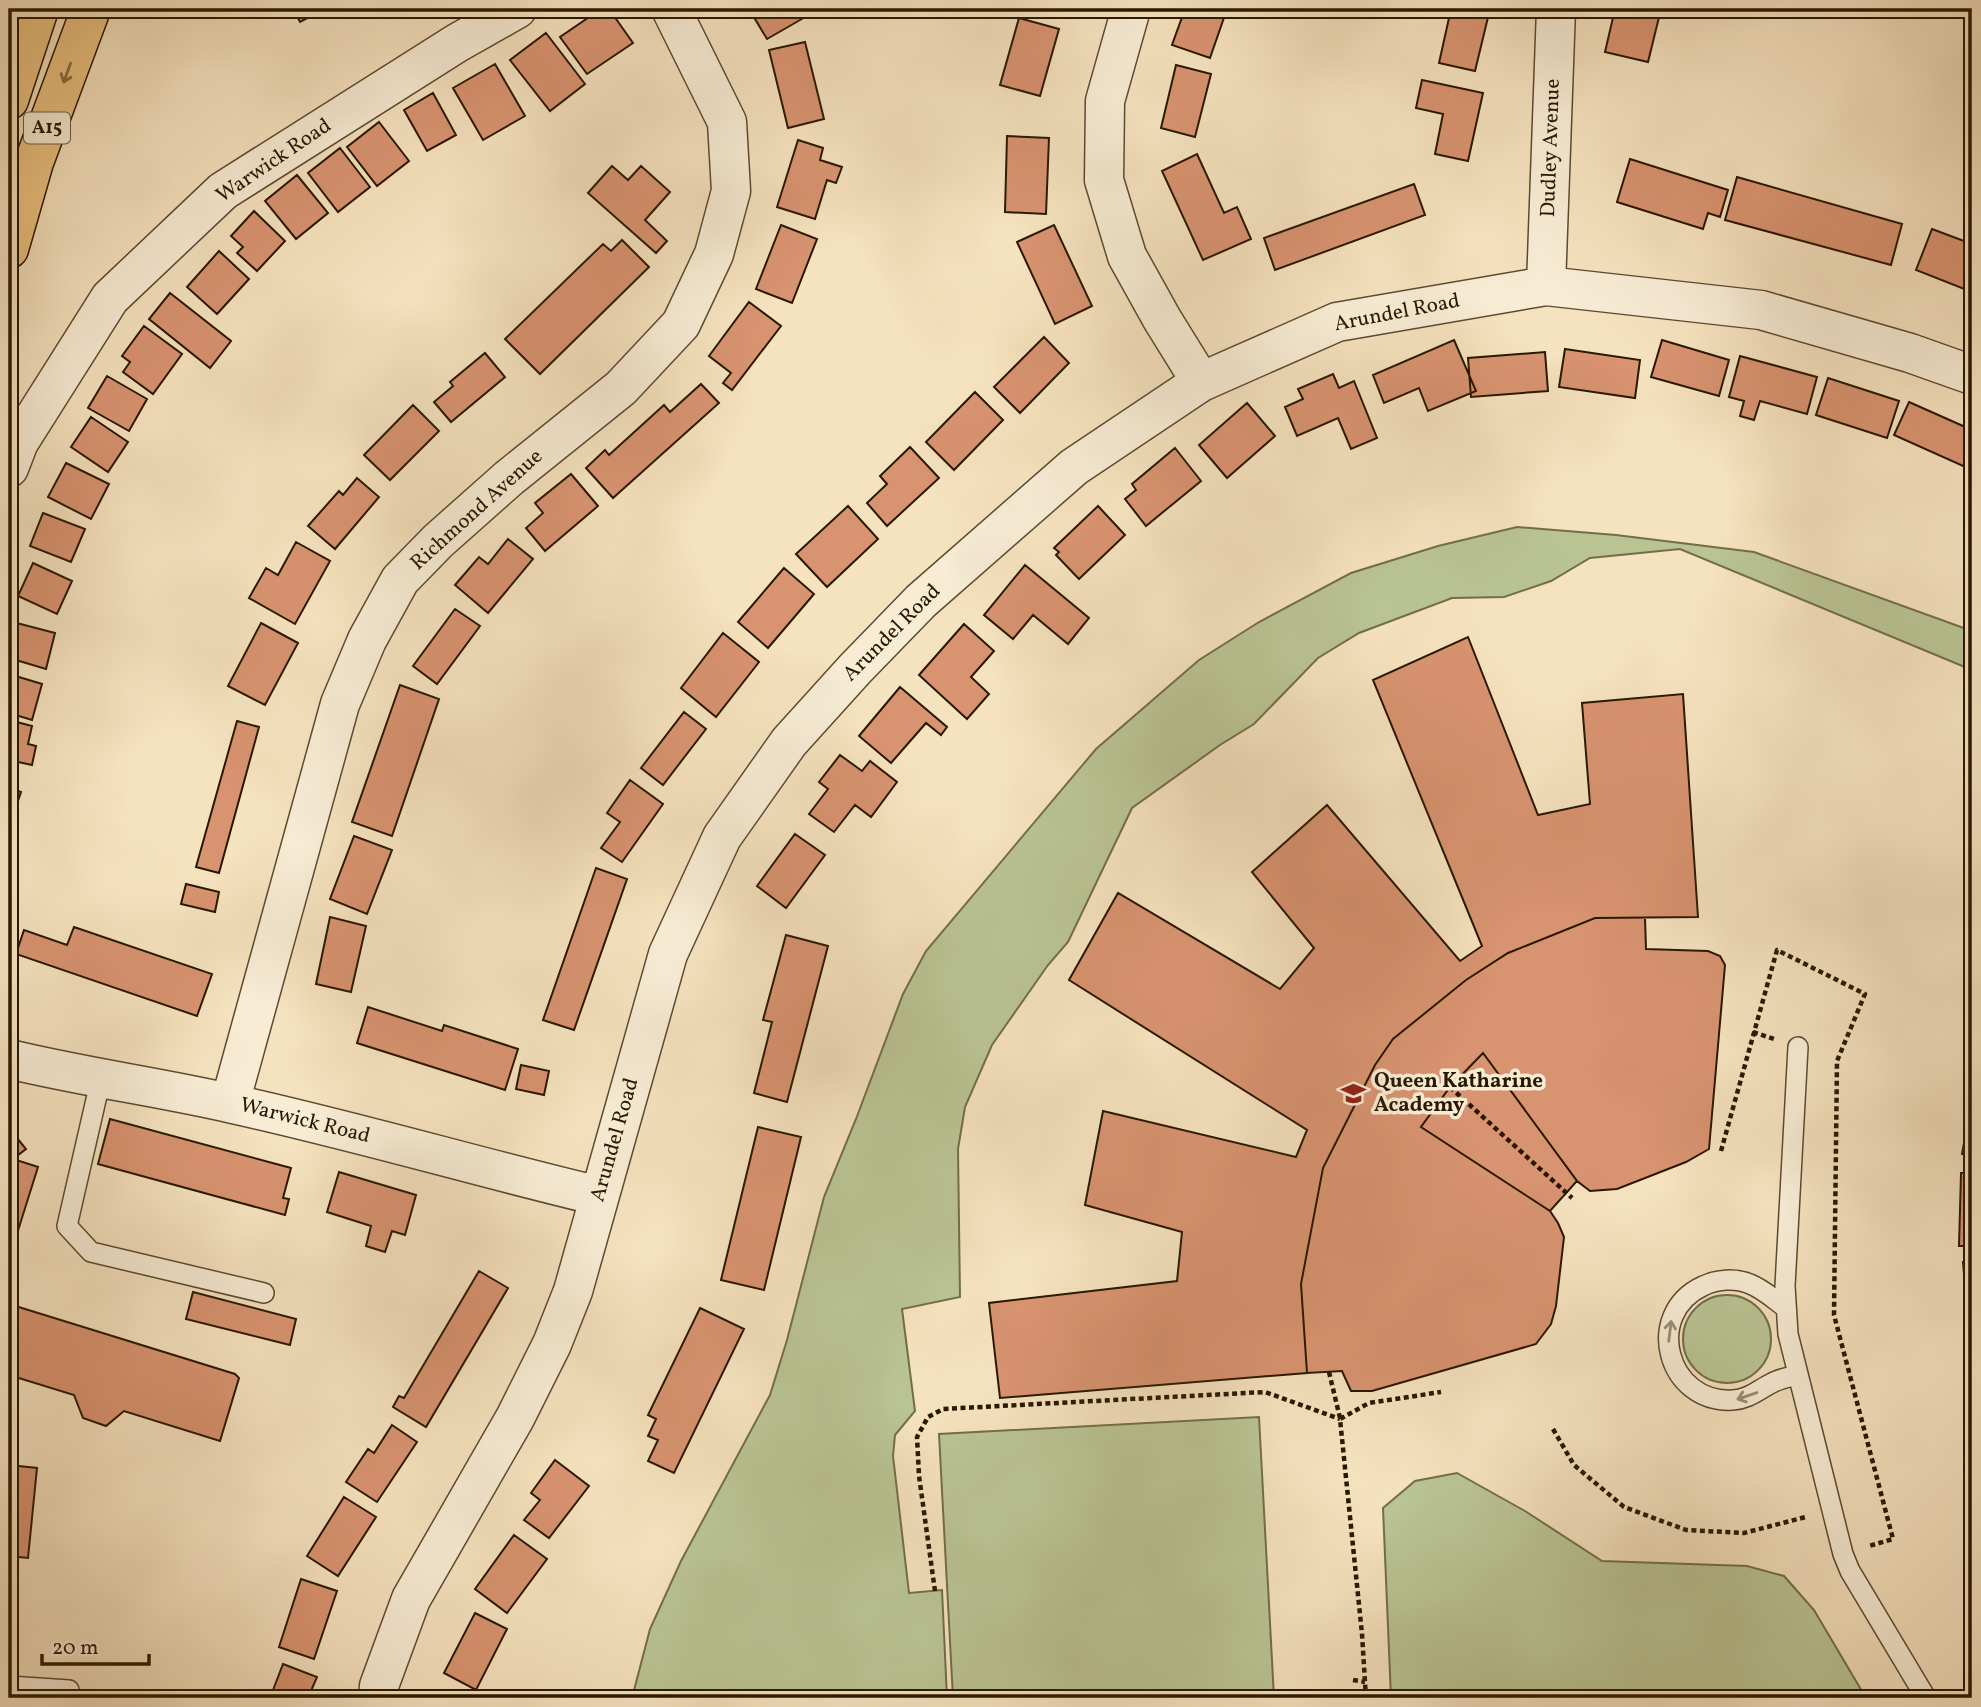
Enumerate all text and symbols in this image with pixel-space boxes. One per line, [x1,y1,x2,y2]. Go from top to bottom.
one-way arrow [60,61,72,83]
street label: Dudley Avenue [1534,78,1568,218]
road number: A15 [24,112,70,144]
street label: Warwick Road [211,112,337,210]
street label: Arundel Road [1332,287,1462,339]
street label: Richmond Avenue [404,443,550,577]
street label: Arundel Road [837,578,947,688]
place label: Queen Katharine Academy [1374,1067,1543,1120]
street label: Arundel Road [583,1075,647,1205]
school or university icon: Queen Katharine Academy [1340,1079,1368,1107]
street label: Warwick Road [237,1091,373,1151]
one-way arrow [1664,1320,1677,1343]
one-way arrow [1737,1391,1759,1403]
scale bar [42,1623,149,1667]
text: 20 m [52,1634,98,1663]

